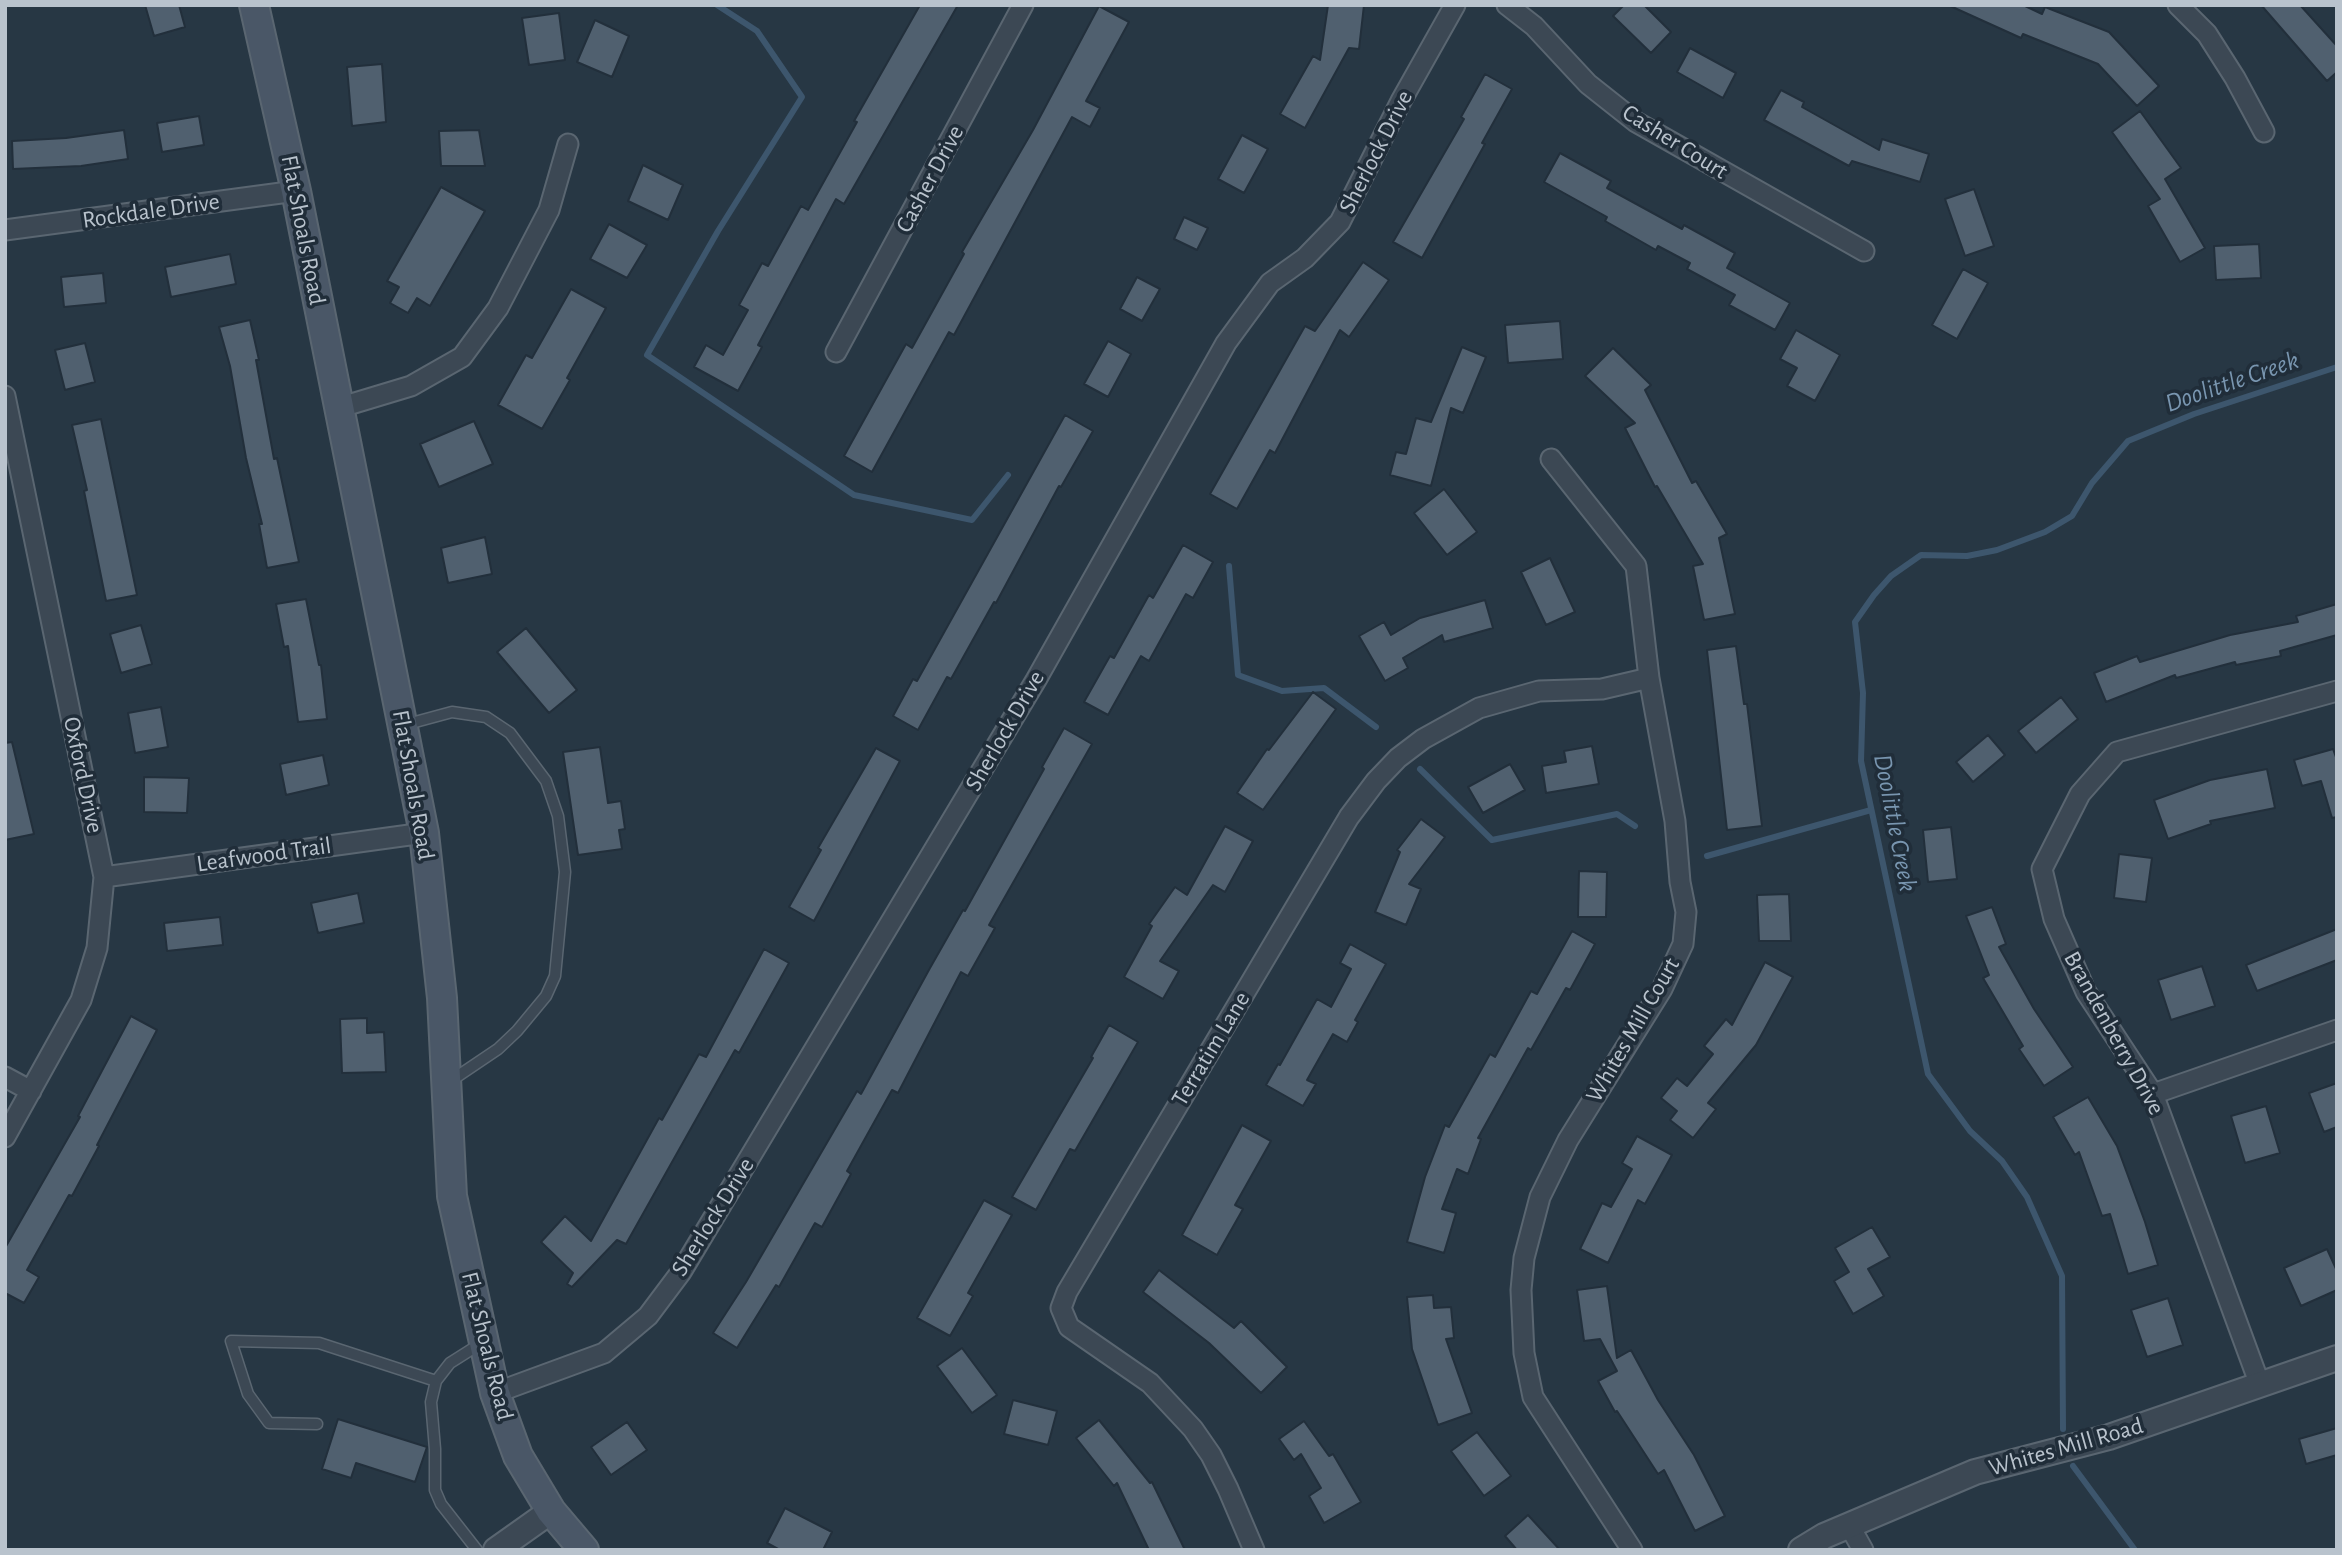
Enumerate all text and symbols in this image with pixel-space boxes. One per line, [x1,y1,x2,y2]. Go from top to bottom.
street label: Sherlock Drive [1333,86,1419,218]
street label: Casher Court [1617,98,1733,186]
street label: Casher Drive [890,120,970,238]
street label: Flat Shoals Road [274,153,332,307]
street label: Rockdale Drive [80,187,222,235]
water label: Doolittle Creek [2161,345,2303,419]
street label: Sherlock Drive [959,666,1051,796]
street label: Flat Shoals Road [386,708,440,862]
street label: Oxford Drive [57,714,109,836]
water label: Doolittle Creek [1866,752,1924,894]
street label: Leafwood Trail [195,831,333,879]
street label: Brandenberry Drive [2057,946,2171,1120]
street label: Whites Mill Court [1580,952,1686,1108]
street label: Terratim Lane [1166,987,1256,1111]
street label: Sherlock Drive [665,1152,761,1282]
street label: Flat Shoals Road [455,1269,519,1423]
street label: Whites Mill Road [1986,1411,2146,1483]

